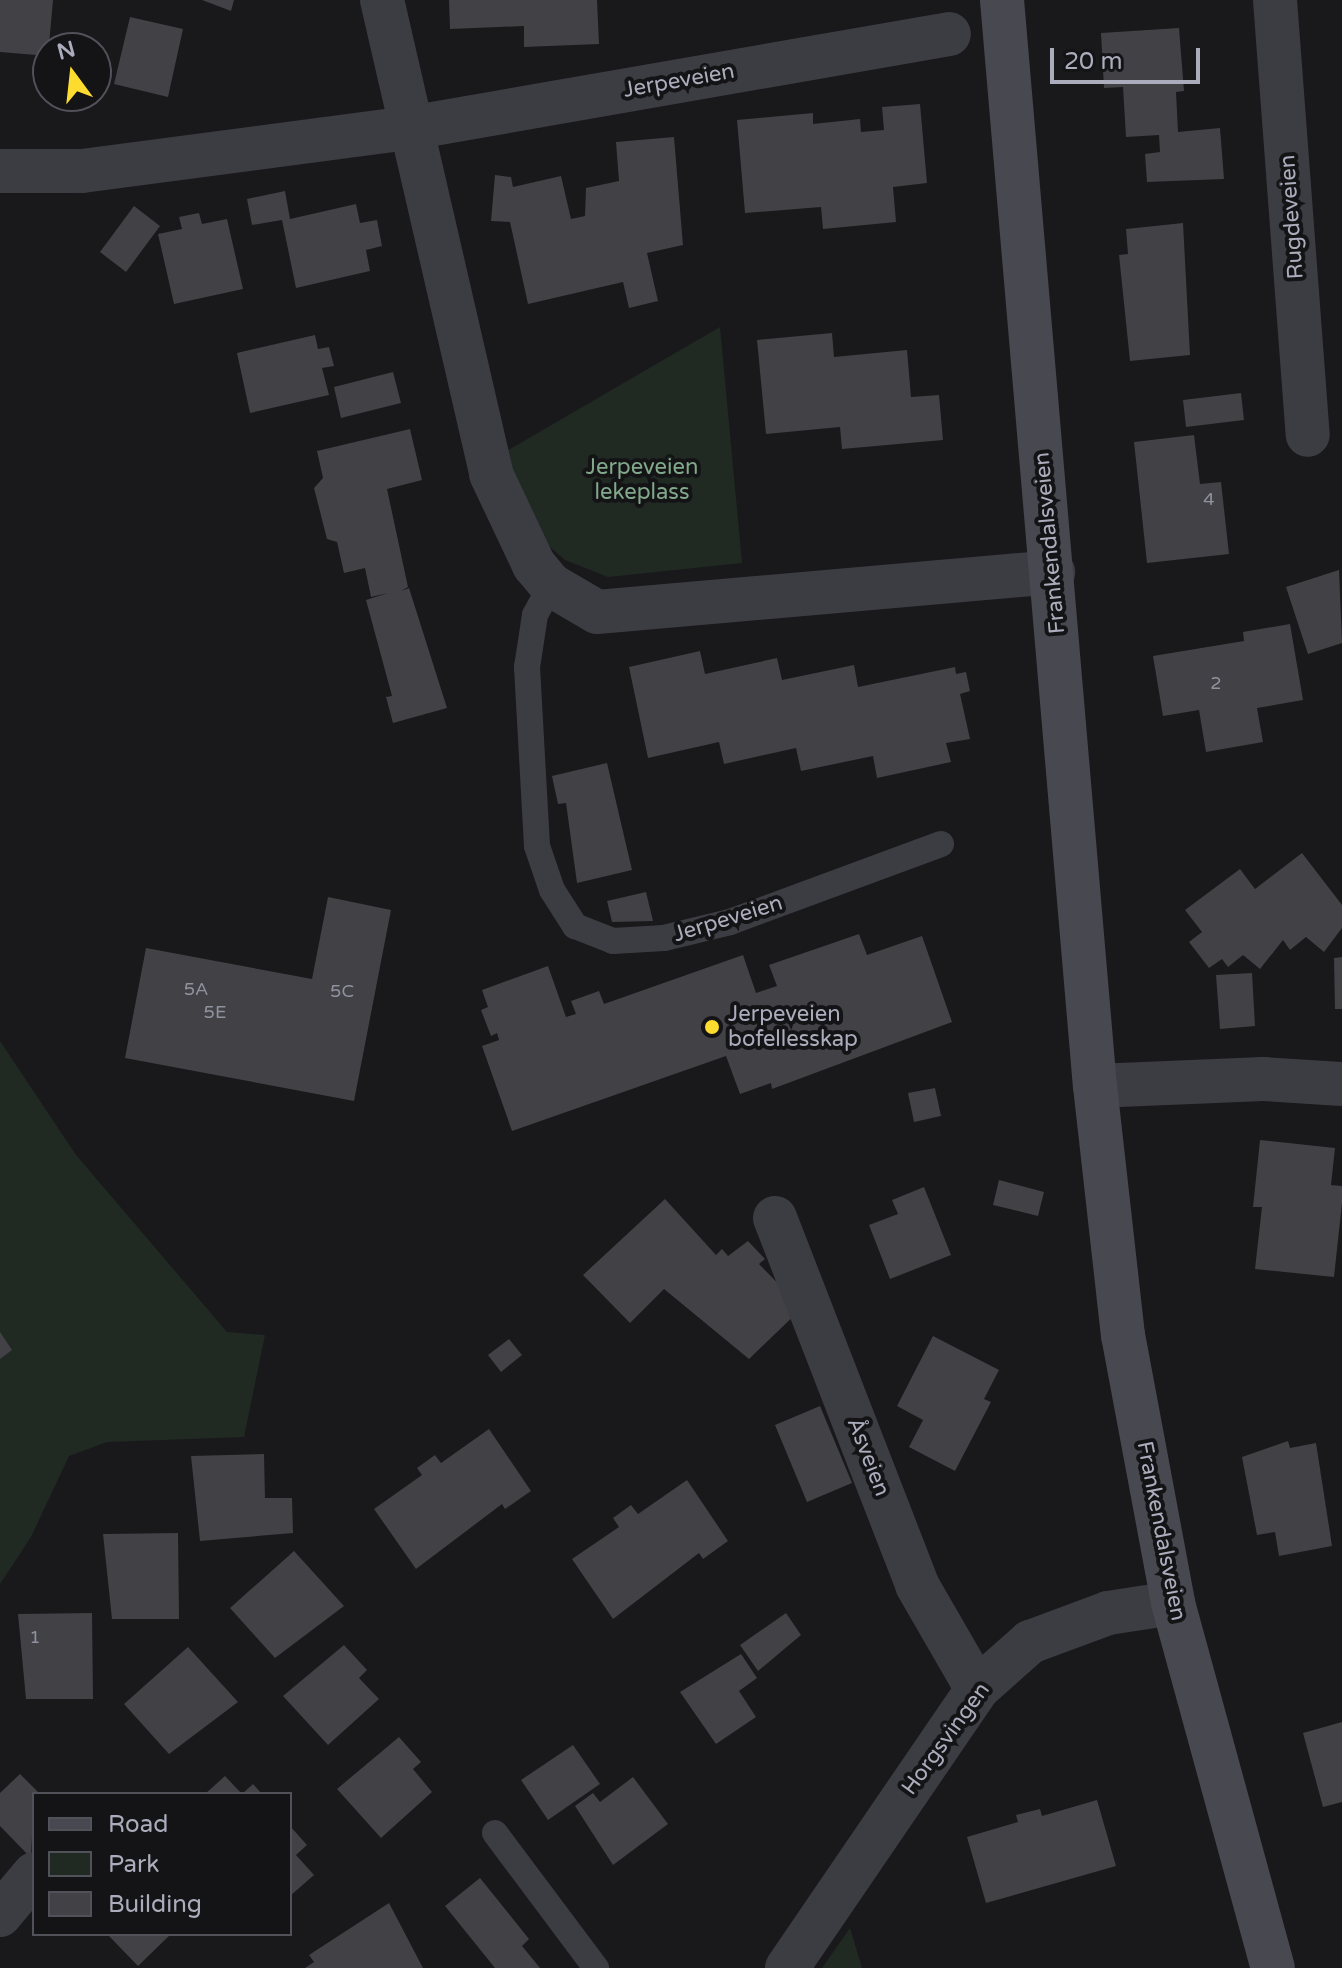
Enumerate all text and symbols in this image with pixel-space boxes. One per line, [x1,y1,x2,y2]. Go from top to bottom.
north arrow [32,32,112,112]
scale bar [1054,32,1204,82]
text: N [54,36,78,66]
text: 20 m [1064,47,1122,76]
street label: Jerpeveien [621,58,737,104]
street label: Rugdeveien [1274,154,1310,280]
street label: Frankendalsveien [1029,451,1071,635]
park label: Jerpeveien lekeplass [586,454,698,506]
house number: 4 [1203,488,1215,510]
house number: 2 [1210,672,1222,694]
street label: Jerpeveien [670,890,786,948]
house number: 5A [184,978,208,1000]
house number: 5C [330,980,354,1002]
house number: 5E [204,1001,226,1023]
place label: Jerpeveien bofellesskap [728,1001,858,1052]
marker: Jerpeveien bofellesskap [703,1018,721,1036]
street label: Åsveien [841,1414,895,1500]
street label: Frankendalsveien [1131,1439,1191,1623]
house number: 1 [29,1626,41,1648]
street label: Horgsvingen [896,1678,996,1800]
legend [32,1792,292,1936]
text: Road [108,1810,168,1839]
text: Park [108,1850,159,1879]
text: Building [108,1890,202,1919]

